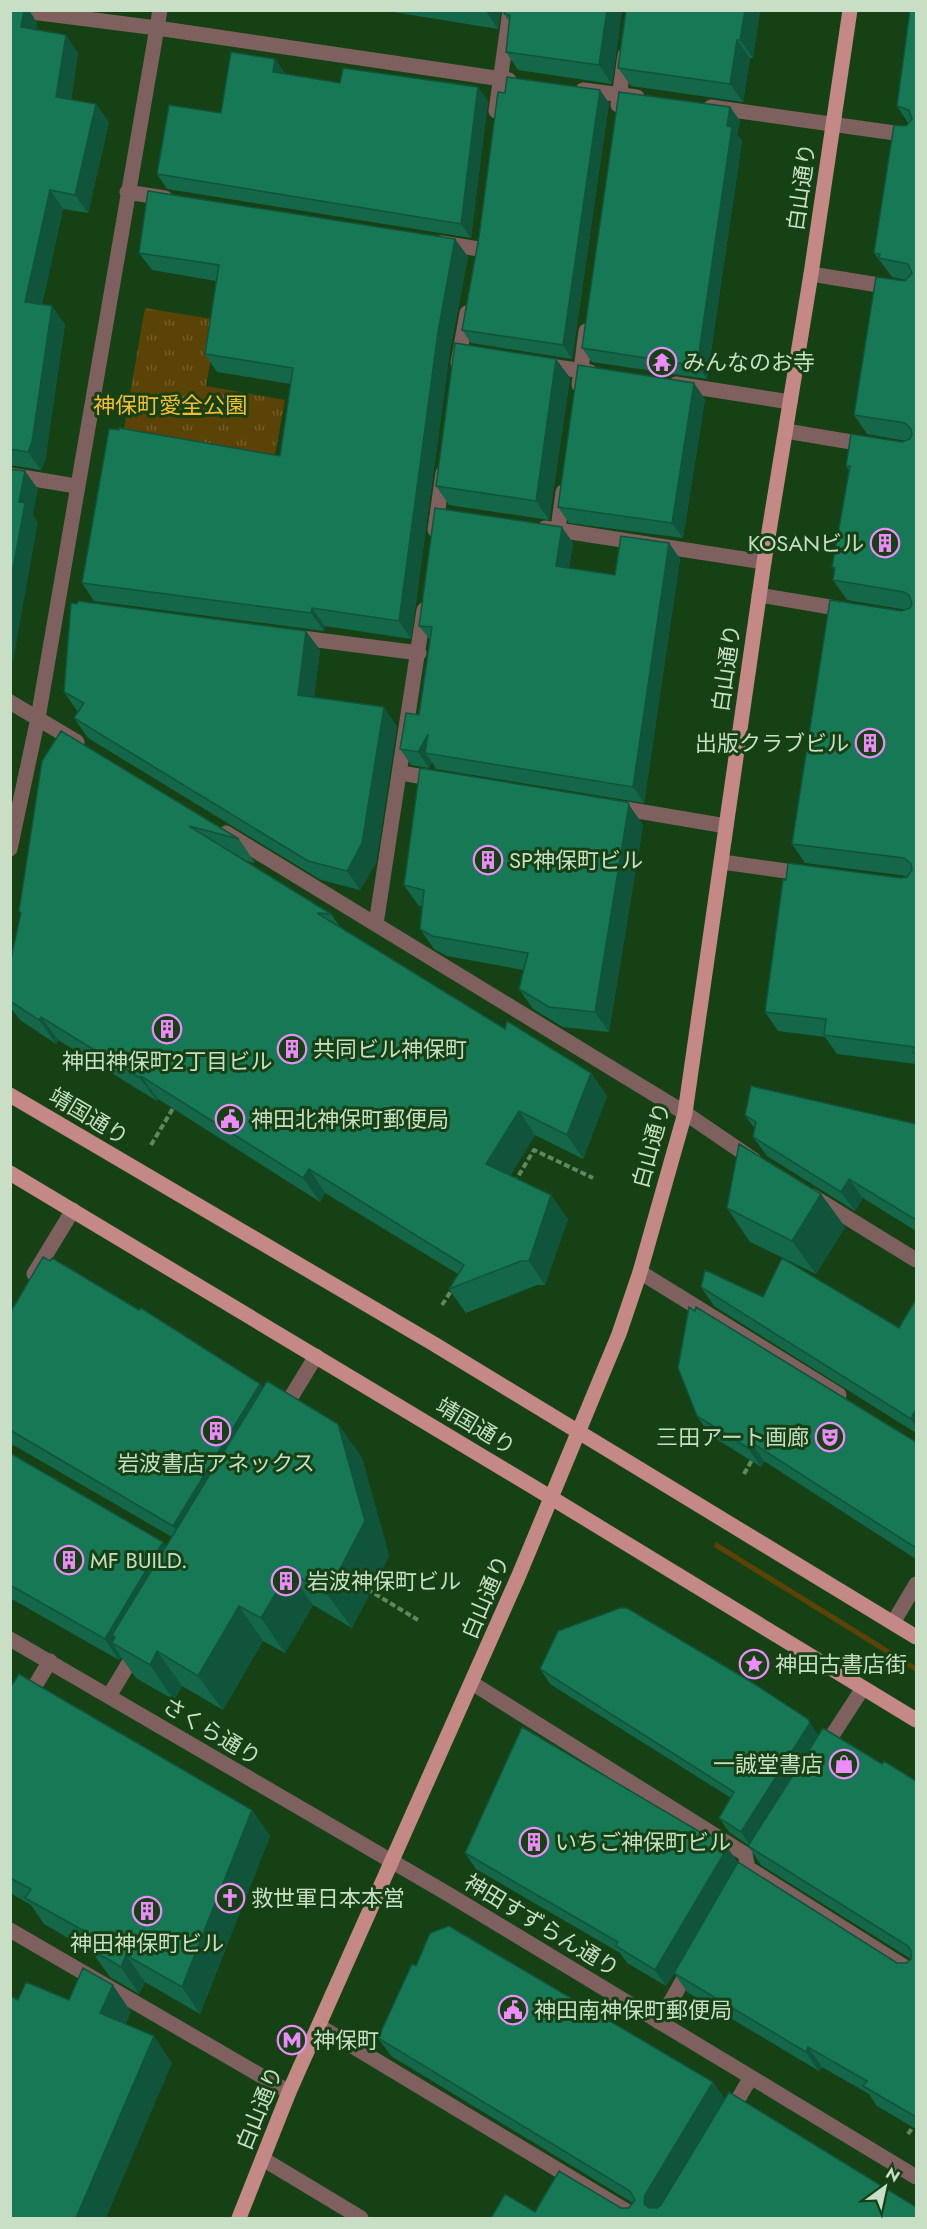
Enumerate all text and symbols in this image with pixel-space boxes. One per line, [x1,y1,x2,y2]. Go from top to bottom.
street label: 白山通り [779,141,823,233]
temple icon: みんなのお寺 [646,346,678,378]
place label: みんなのお寺 [683,346,815,378]
park label: 神保町愛全公園 [93,389,247,421]
place label: KOSANビル [748,527,864,559]
building icon: KOSANビル [869,527,901,559]
street label: 白山通り [704,622,748,714]
place label: 出版クラブビル [695,727,849,759]
building icon: 出版クラブビル [854,727,886,759]
building icon: SP神保町ビル [472,844,504,876]
place label: SP神保町ビル [509,844,643,876]
building icon: 神田神保町2丁目ビル [151,1013,183,1045]
building icon: 共同ビル神保町 [276,1033,308,1065]
place label: 共同ビル神保町 [313,1033,467,1065]
place label: 神田神保町2丁目ビル [62,1045,272,1077]
street label: 靖国通り [43,1080,135,1152]
street label: 白山通り [624,1098,678,1192]
public building icon: 神田北神保町郵便局 [214,1103,246,1135]
place label: 神田北神保町郵便局 [251,1103,449,1135]
street label: 靖国通り [430,1390,522,1462]
building icon: 岩波書店アネックス [200,1415,232,1447]
place label: 三田アート画廊 [656,1421,809,1453]
theatre icon: 三田アート画廊 [814,1421,846,1453]
place label: 岩波書店アネックス [117,1447,315,1479]
building icon: MF BUILD. [53,1544,85,1576]
place label: MF BUILD. [90,1544,188,1576]
street label: 白山通り [453,1550,517,1644]
building icon: 岩波神保町ビル [270,1565,302,1597]
place label: 岩波神保町ビル [307,1565,461,1597]
place icon: 神田古書店街 [738,1648,770,1680]
place label: 神田古書店街 [775,1648,907,1680]
street label: さくら通り [157,1689,267,1773]
place label: 一誠堂書店 [713,1748,823,1780]
shop icon: 一誠堂書店 [828,1748,860,1780]
building icon: いちご神保町ビル [518,1826,550,1858]
place label: いちご神保町ビル [555,1826,731,1858]
street label: 神田すずらん通り [458,1866,626,1984]
church icon: 救世軍日本本営 [214,1882,246,1914]
place label: 救世軍日本本営 [251,1882,405,1914]
building icon: 神田神保町ビル [131,1895,163,1927]
place label: 神田神保町ビル [70,1927,224,1959]
public building icon: 神田南神保町郵便局 [497,1994,529,2026]
place label: 神田南神保町郵便局 [534,1994,732,2026]
metro station icon: 神保町 [276,2024,308,2056]
place label: 神保町 [313,2024,379,2056]
street label: 白山通り [228,2061,290,2155]
north arrow [855,2157,915,2217]
text: N [881,2162,904,2188]

